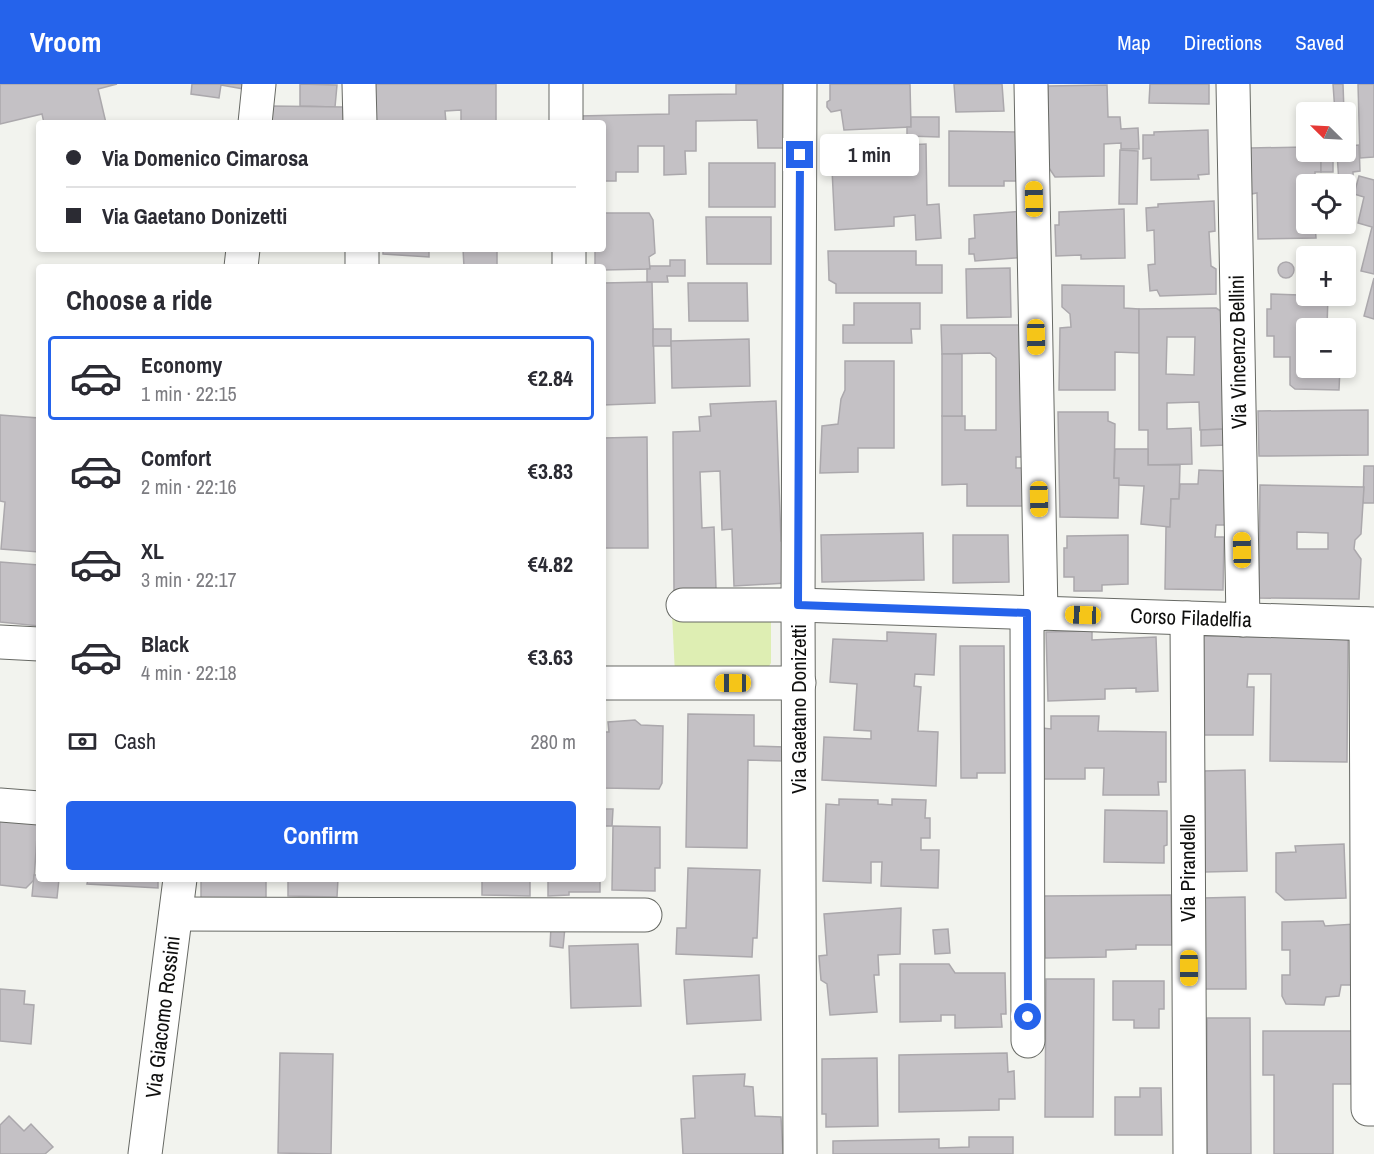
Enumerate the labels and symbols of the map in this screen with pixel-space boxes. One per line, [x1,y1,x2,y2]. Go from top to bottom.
north arrow [1296,102,1356,162]
callout: 1 min [821,134,920,176]
route end [786,141,813,168]
car [1025,181,1043,217]
street label: Via Vincenzo Bellini [1222,275,1253,430]
car [1027,319,1045,355]
car [1030,481,1048,517]
car [1233,532,1251,568]
street label: Corso Filadelfia [1130,601,1253,634]
car [1065,605,1101,625]
street label: Via Gaetano Donizetti [784,624,813,794]
car [715,674,751,692]
street label: Via Pirandello [1173,814,1202,922]
street label: Via Giacomo Rossini [138,934,187,1100]
car [1180,950,1198,986]
route start [1014,1003,1041,1030]

